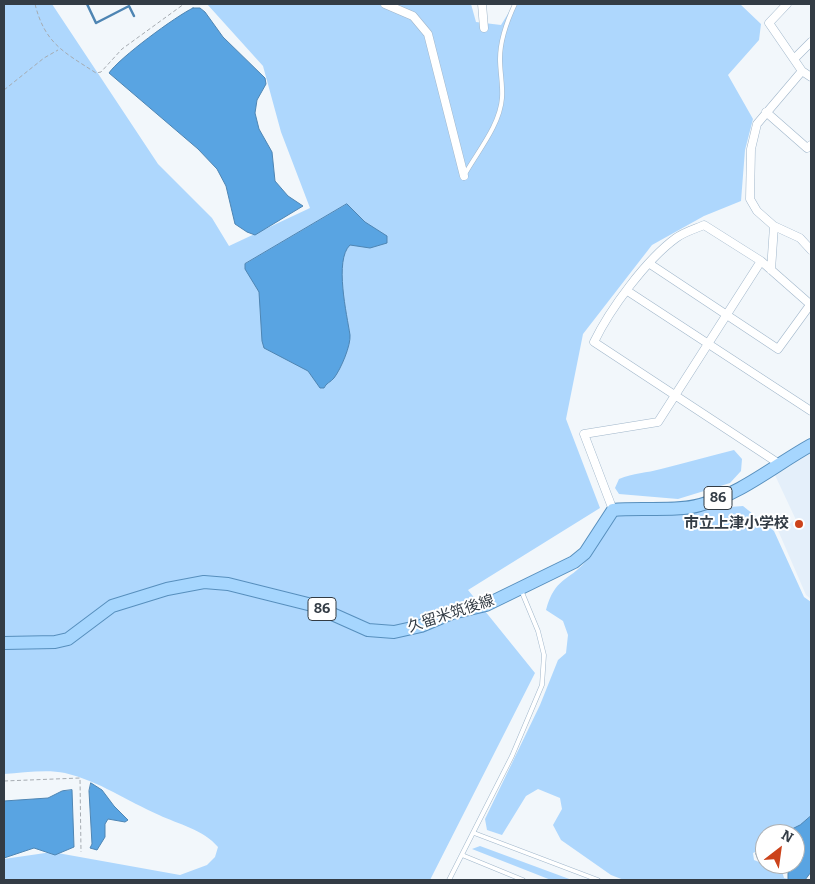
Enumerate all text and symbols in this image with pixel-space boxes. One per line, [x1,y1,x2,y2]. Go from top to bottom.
road number: 86 [704,486,732,509]
place label: 市立上津小学校 [684,515,789,533]
marker: 市立上津小学校 [793,518,805,530]
street label: 久留米筑後線 [405,592,497,636]
road number: 86 [308,598,336,620]
north arrow [755,824,805,874]
text: N [778,826,796,847]

